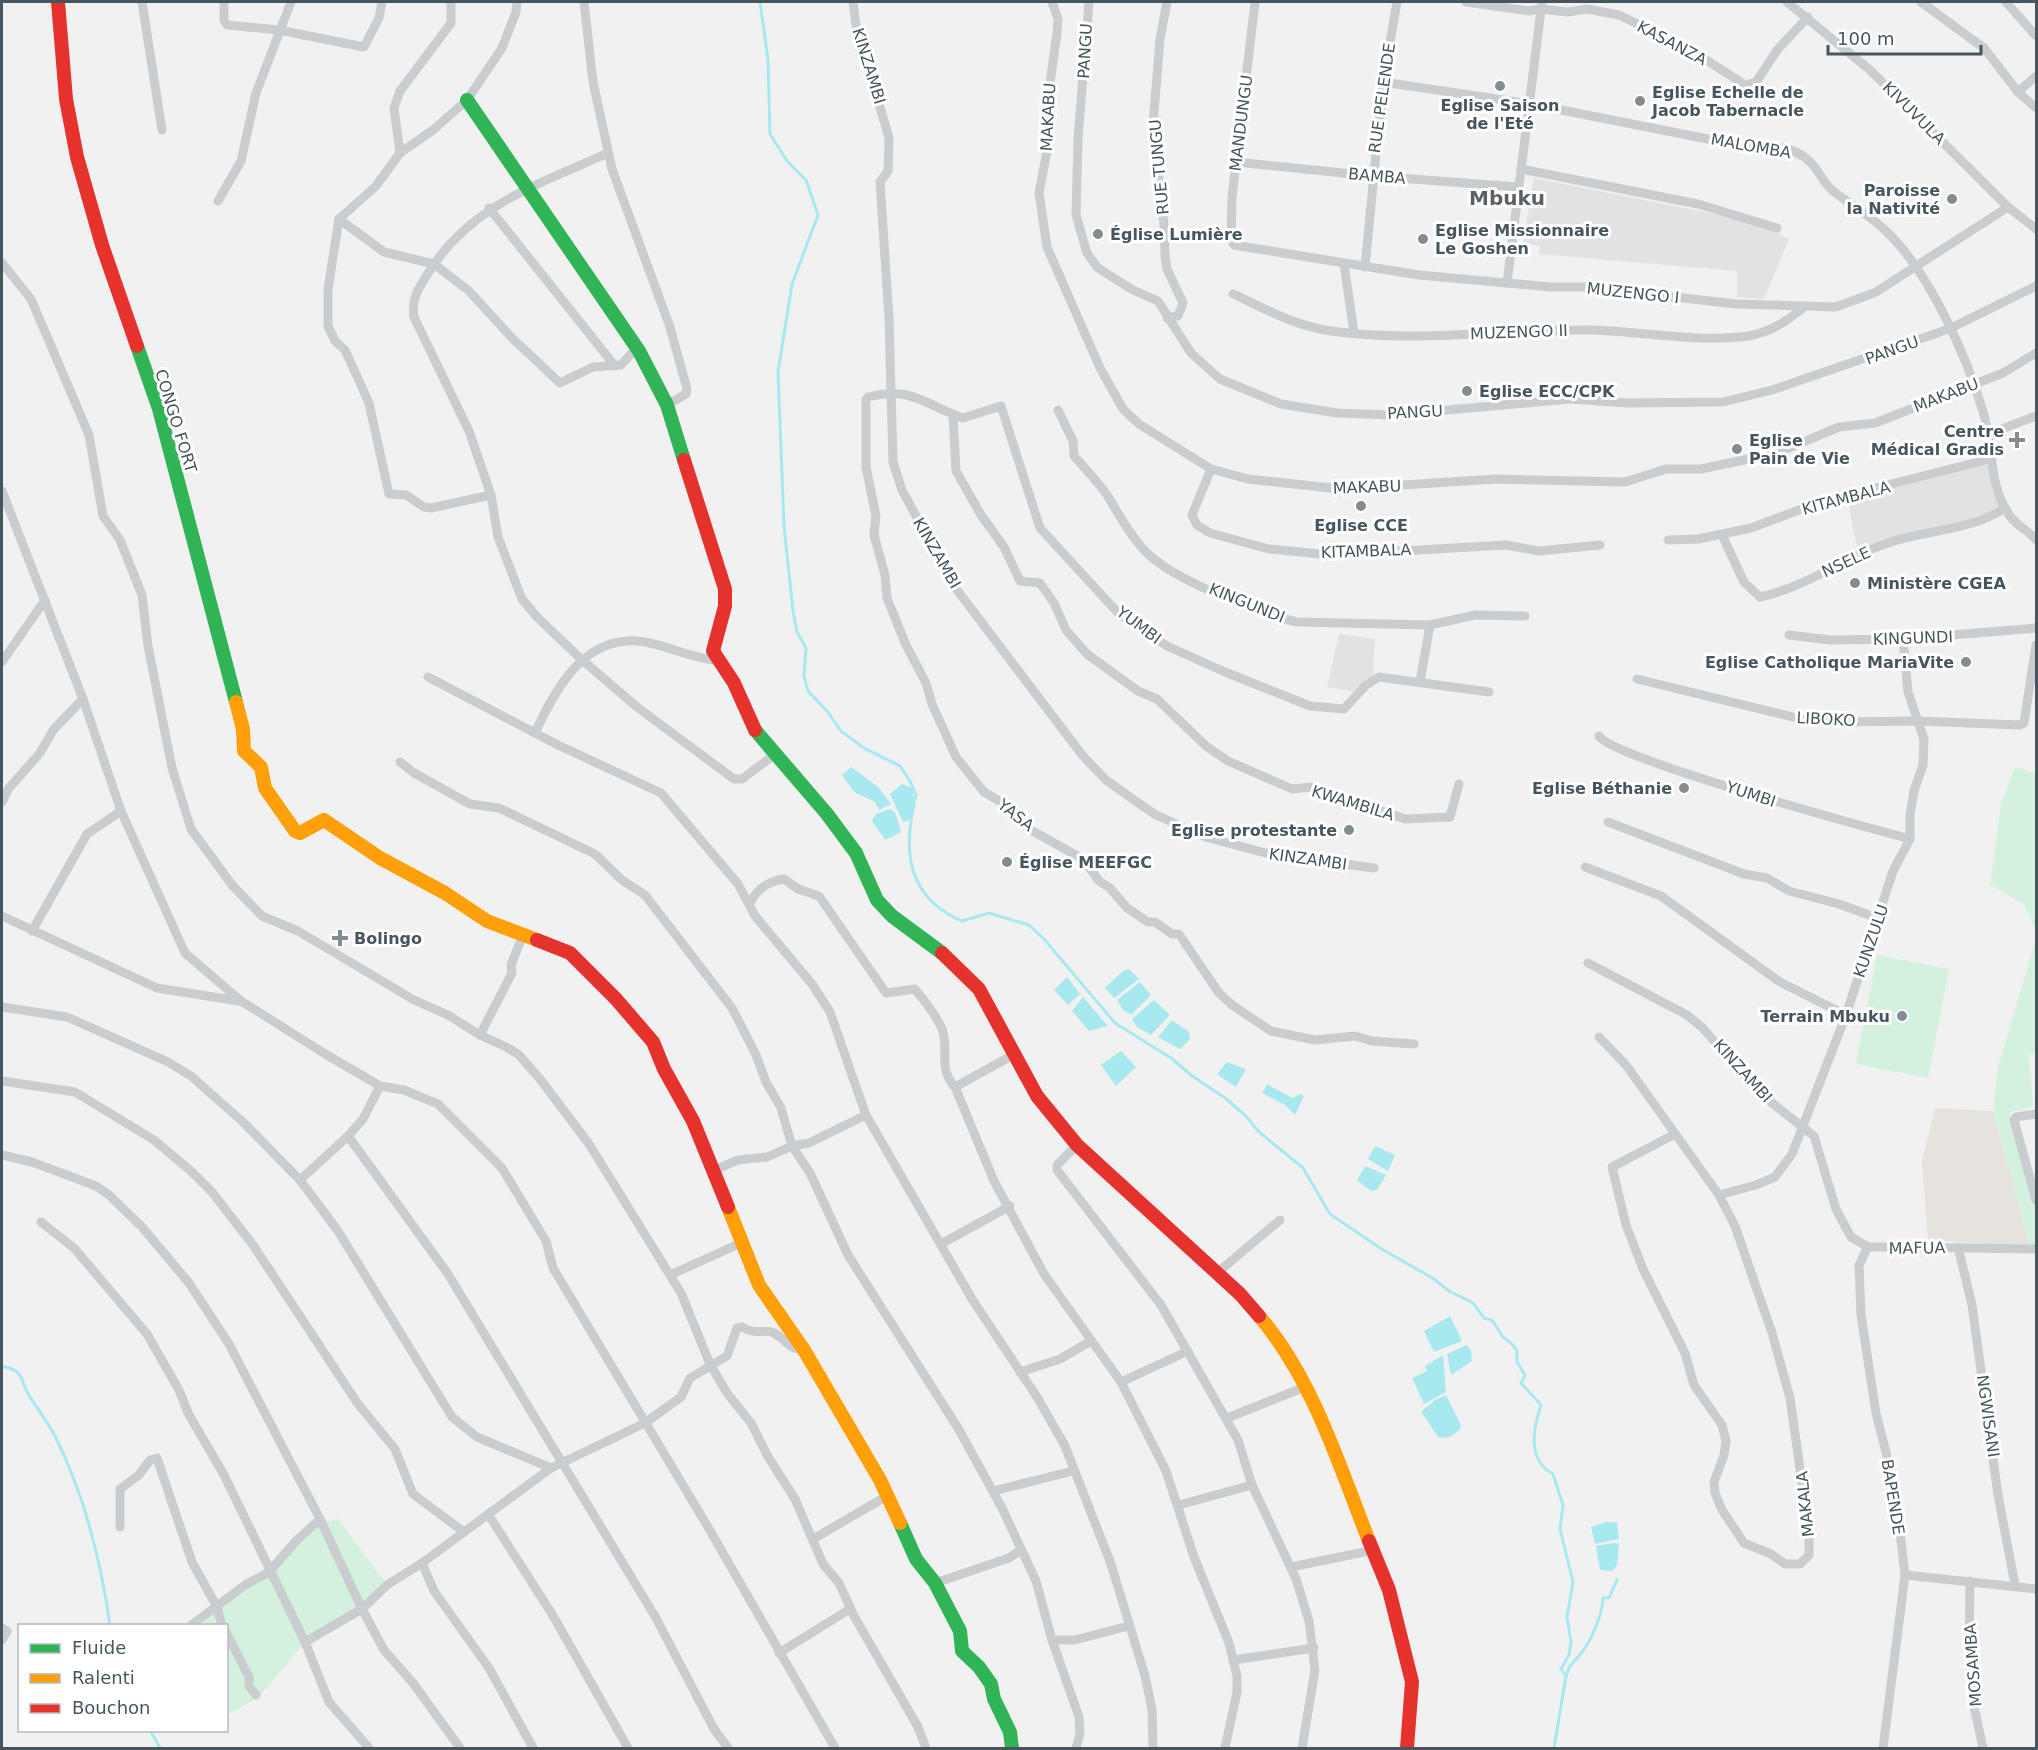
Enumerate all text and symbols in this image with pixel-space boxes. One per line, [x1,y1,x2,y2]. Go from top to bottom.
street label: KASANZA [1634,17,1710,69]
scale bar [1828,18,1981,56]
street label: PANGU [1074,23,1096,79]
street label: KINZAMBI [848,26,890,106]
text: 100 m [1837,28,1895,49]
street label: RUE PELENDE [1365,42,1399,154]
street label: MANDUNGU [1226,74,1256,172]
street label: KIVUVULA [1879,78,1949,148]
marker: Eglise Saison de l'Eté [1493,79,1507,93]
street label: MAKABU [1037,82,1059,152]
place label: Eglise Echelle de Jacob Tabernacle [1651,83,1804,120]
marker: Eglise Echelle de Jacob Tabernacle [1633,94,1647,108]
place label: Eglise Saison de l'Eté [1440,96,1560,133]
street label: RUE TUNGU [1145,119,1173,215]
street label: MALOMBA [1709,130,1793,162]
street label: BAMBA [1347,164,1407,188]
place label: Paroisse la Nativité [1846,181,1940,218]
district label: Mbuku [1469,186,1545,210]
marker: Paroisse la Nativité [1945,192,1959,206]
place label: Eglise Missionnaire Le Goshen [1435,221,1609,258]
place label: Église Lumière [1110,225,1243,244]
marker: Église Lumière [1091,227,1105,241]
marker: Eglise Missionnaire Le Goshen [1416,232,1430,246]
street label: MUZENGO I [1586,279,1680,307]
street label: MUZENGO II [1470,321,1568,343]
street label: PANGU [1863,332,1921,368]
street label: CONGO FORT [151,367,201,475]
street label: MAKABU [1911,374,1981,416]
place label: Eglise ECC/CPK [1479,382,1615,401]
marker: Eglise ECC/CPK [1460,384,1474,398]
street label: PANGU [1387,401,1443,423]
place label: Centre Médical Gradis [1871,422,2004,459]
place label: Eglise Pain de Vie [1749,431,1850,468]
marker: Centre Médical Gradis [2008,431,2026,449]
marker: Eglise Pain de Vie [1730,442,1744,456]
street label: MAKABU [1332,476,1402,498]
street label: KITAMBALA [1800,477,1892,519]
marker: Eglise CCE [1354,499,1368,513]
street label: KINZAMBI [909,514,965,592]
place label: Eglise CCE [1314,516,1408,535]
street label: KITAMBALA [1320,540,1412,562]
street label: NSELE [1819,543,1873,581]
place label: Ministère CGEA [1867,574,2006,593]
marker: Ministère CGEA [1848,576,1862,590]
street label: KINGUNDI [1206,579,1288,627]
street label: YUMBI [1112,601,1165,648]
street label: KINGUNDI [1873,627,1953,649]
place label: Eglise Catholique MariaVite [1705,653,1954,672]
marker: Eglise Catholique MariaVite [1959,655,1973,669]
street label: LIBOKO [1796,708,1856,730]
street label: YUMBI [1723,777,1778,811]
place label: Eglise Béthanie [1532,779,1672,798]
street label: KWAMBILA [1309,781,1397,825]
marker: Eglise Béthanie [1677,781,1691,795]
street label: YASA [993,794,1038,835]
place label: Eglise protestante [1171,821,1337,840]
marker: Eglise protestante [1342,823,1356,837]
street label: KINZAMBI [1268,844,1348,874]
place label: Église MEEFGC [1019,853,1152,872]
marker: Église MEEFGC [1000,855,1014,869]
street label: KUNZULU [1850,902,1892,980]
marker: Bolingo [331,929,349,947]
place label: Bolingo [354,929,422,948]
place label: Terrain Mbuku [1761,1007,1890,1026]
marker: Terrain Mbuku [1895,1009,1909,1023]
street label: KINZAMBI [1710,1035,1776,1107]
street label: MAFUA [1889,1238,1946,1258]
street label: NGWISANI [1973,1374,2003,1458]
street label: BAPENDE [1878,1458,1908,1536]
street label: MAKALA [1792,1470,1818,1538]
street label: MOSAMBA [1961,1623,1985,1707]
legend [18,1624,228,1732]
text: Fluide [72,1637,126,1658]
text: Ralenti [72,1667,135,1688]
text: Bouchon [72,1697,151,1718]

